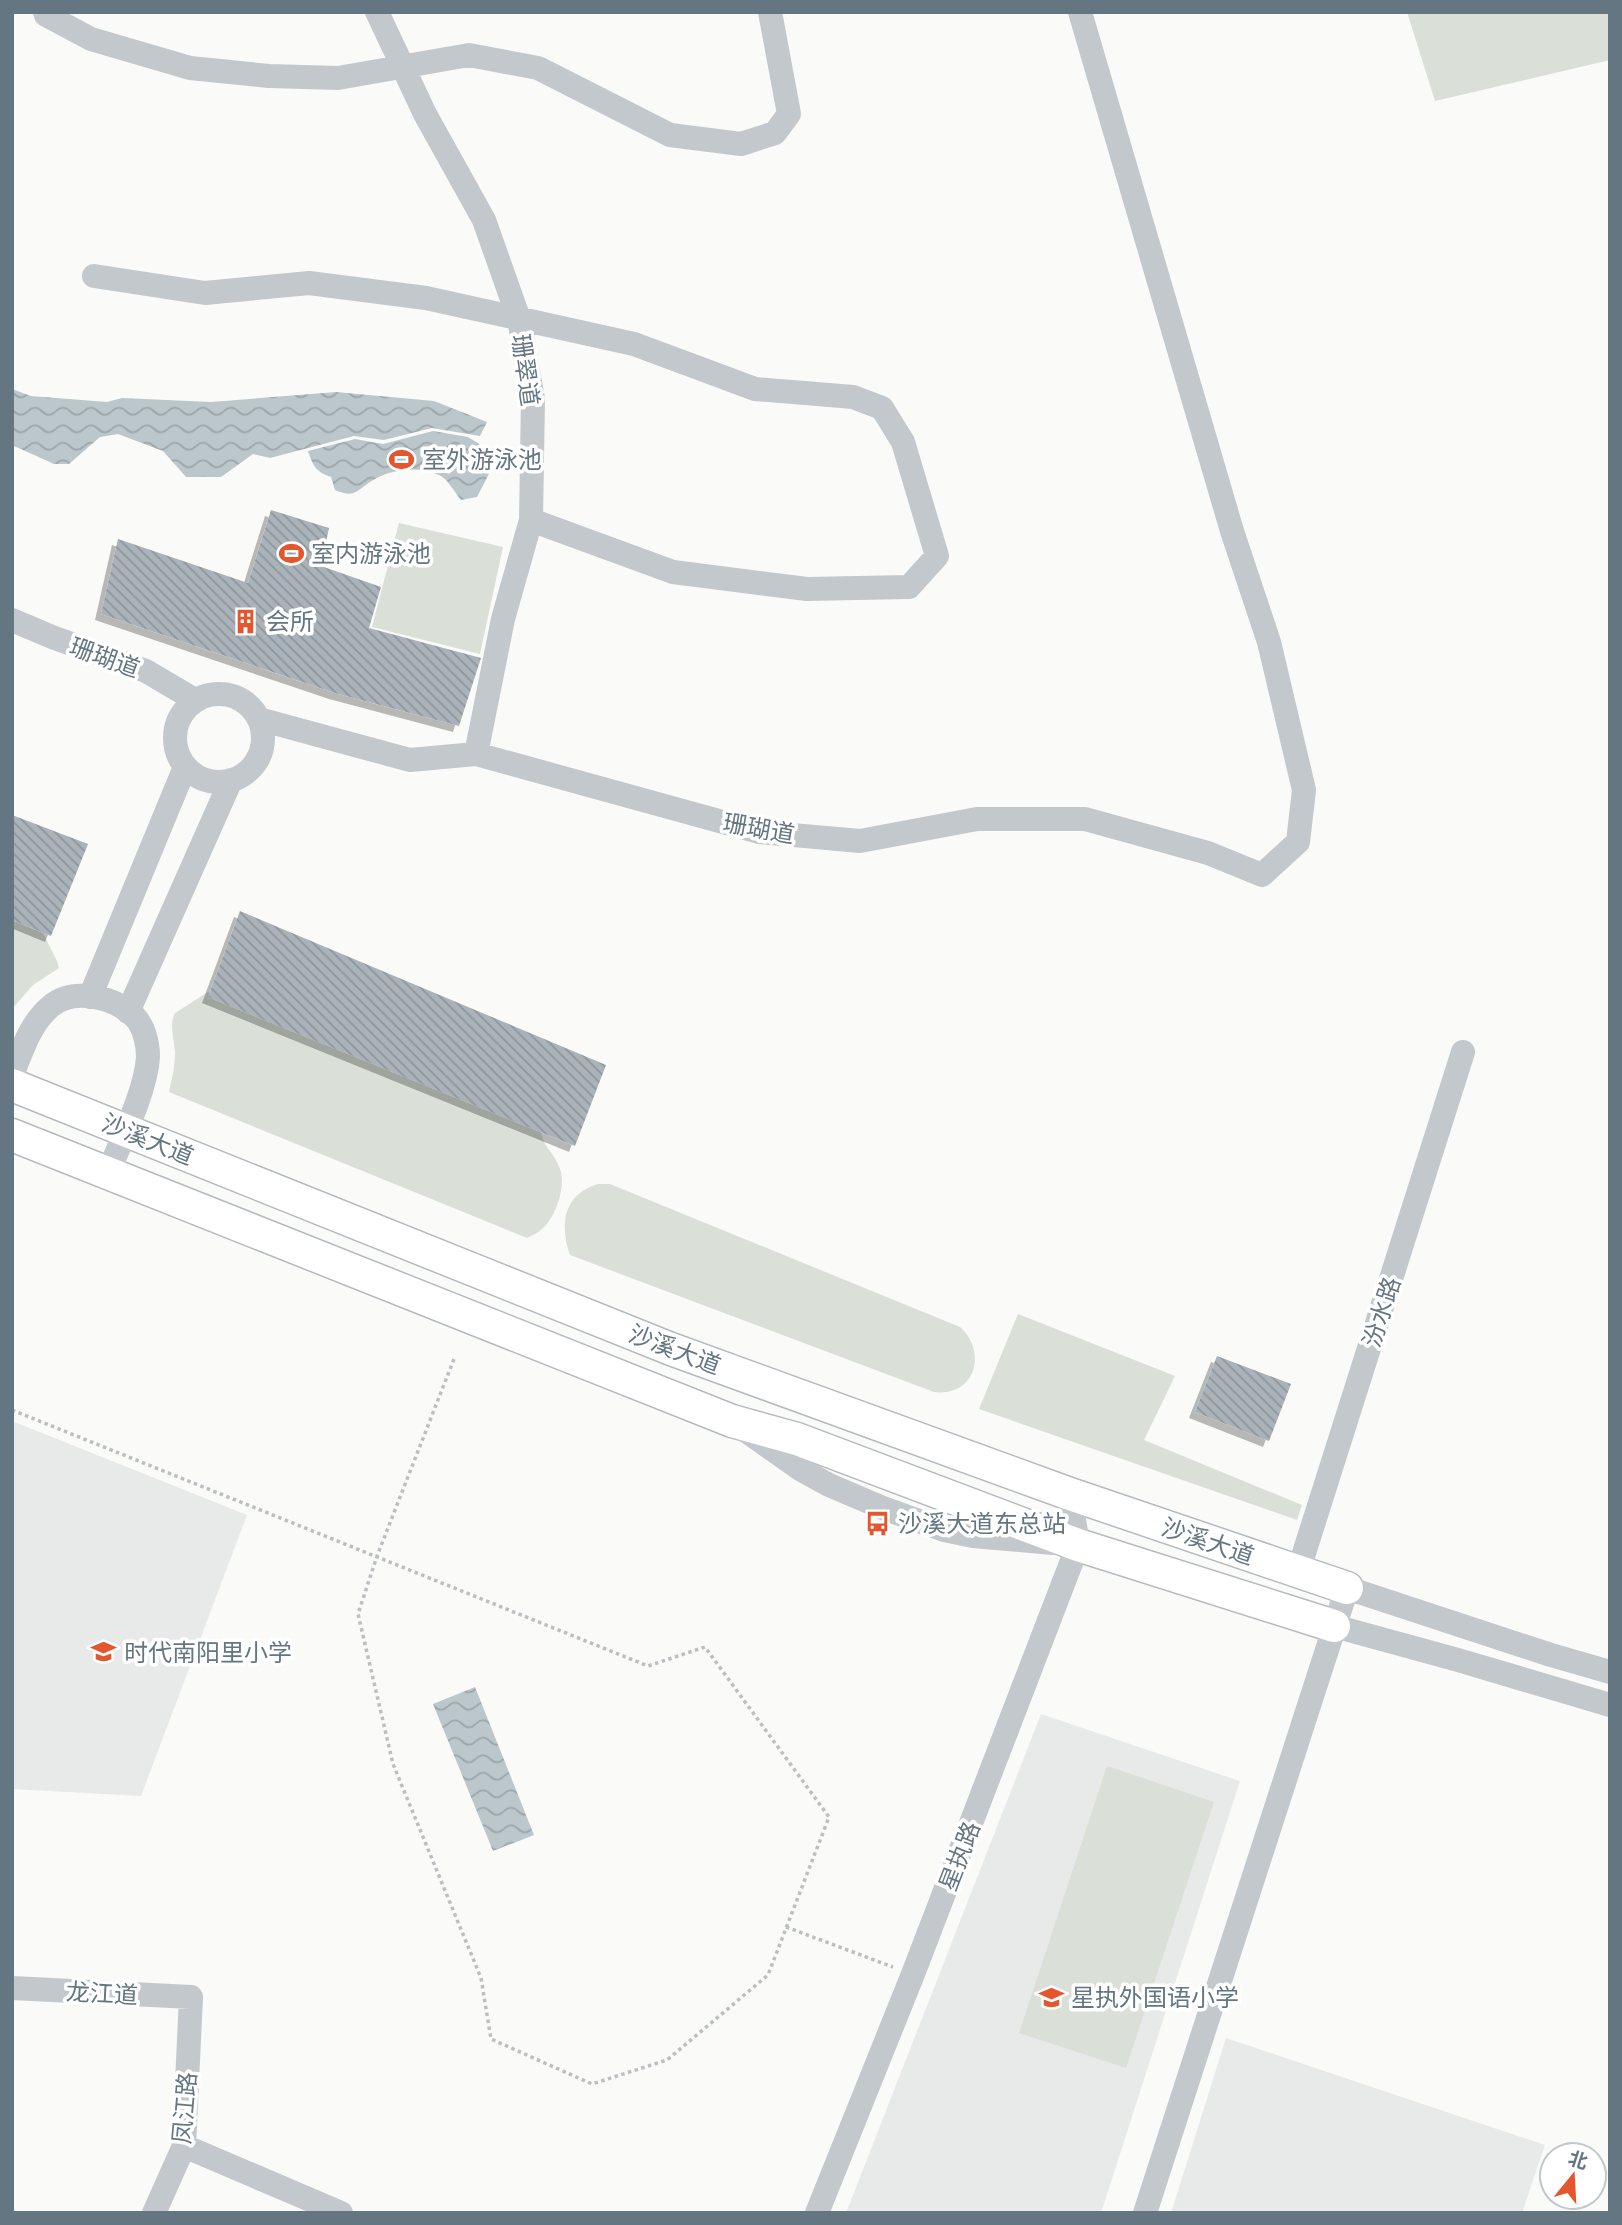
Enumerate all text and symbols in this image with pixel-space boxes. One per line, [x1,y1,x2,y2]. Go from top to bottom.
street label: 珊翠道 [505,332,547,408]
place label: 室外游泳池 [422,443,542,475]
sports icon: 室外游泳池 [388,445,416,473]
place label: 室内游泳池 [311,537,431,569]
sports icon: 室内游泳池 [277,539,305,567]
place label: 会所 [266,605,314,637]
building icon: 会所 [232,607,260,635]
street label: 珊瑚道 [66,630,144,684]
street label: 珊瑚道 [721,806,797,850]
street label: 沙溪大道 [98,1106,198,1172]
street label: 汾水路 [1355,1273,1407,1351]
street label: 沙溪大道 [624,1317,726,1381]
place label: 沙溪大道东总站 [898,1507,1066,1539]
bus stop icon: 沙溪大道东总站 [864,1509,892,1537]
street label: 沙溪大道 [1157,1510,1259,1572]
place label: 时代南阳里小学 [124,1636,292,1668]
school or university icon: 时代南阳里小学 [90,1638,118,1666]
street label: 星执路 [931,1817,987,1895]
street label: 龙江道 [65,1975,139,2011]
place label: 星执外国语小学 [1071,1981,1239,2013]
school or university icon: 星执外国语小学 [1037,1983,1065,2011]
street label: 凤江路 [165,2071,203,2145]
north arrow [1538,2141,1608,2211]
text: 北 [1566,2145,1591,2174]

